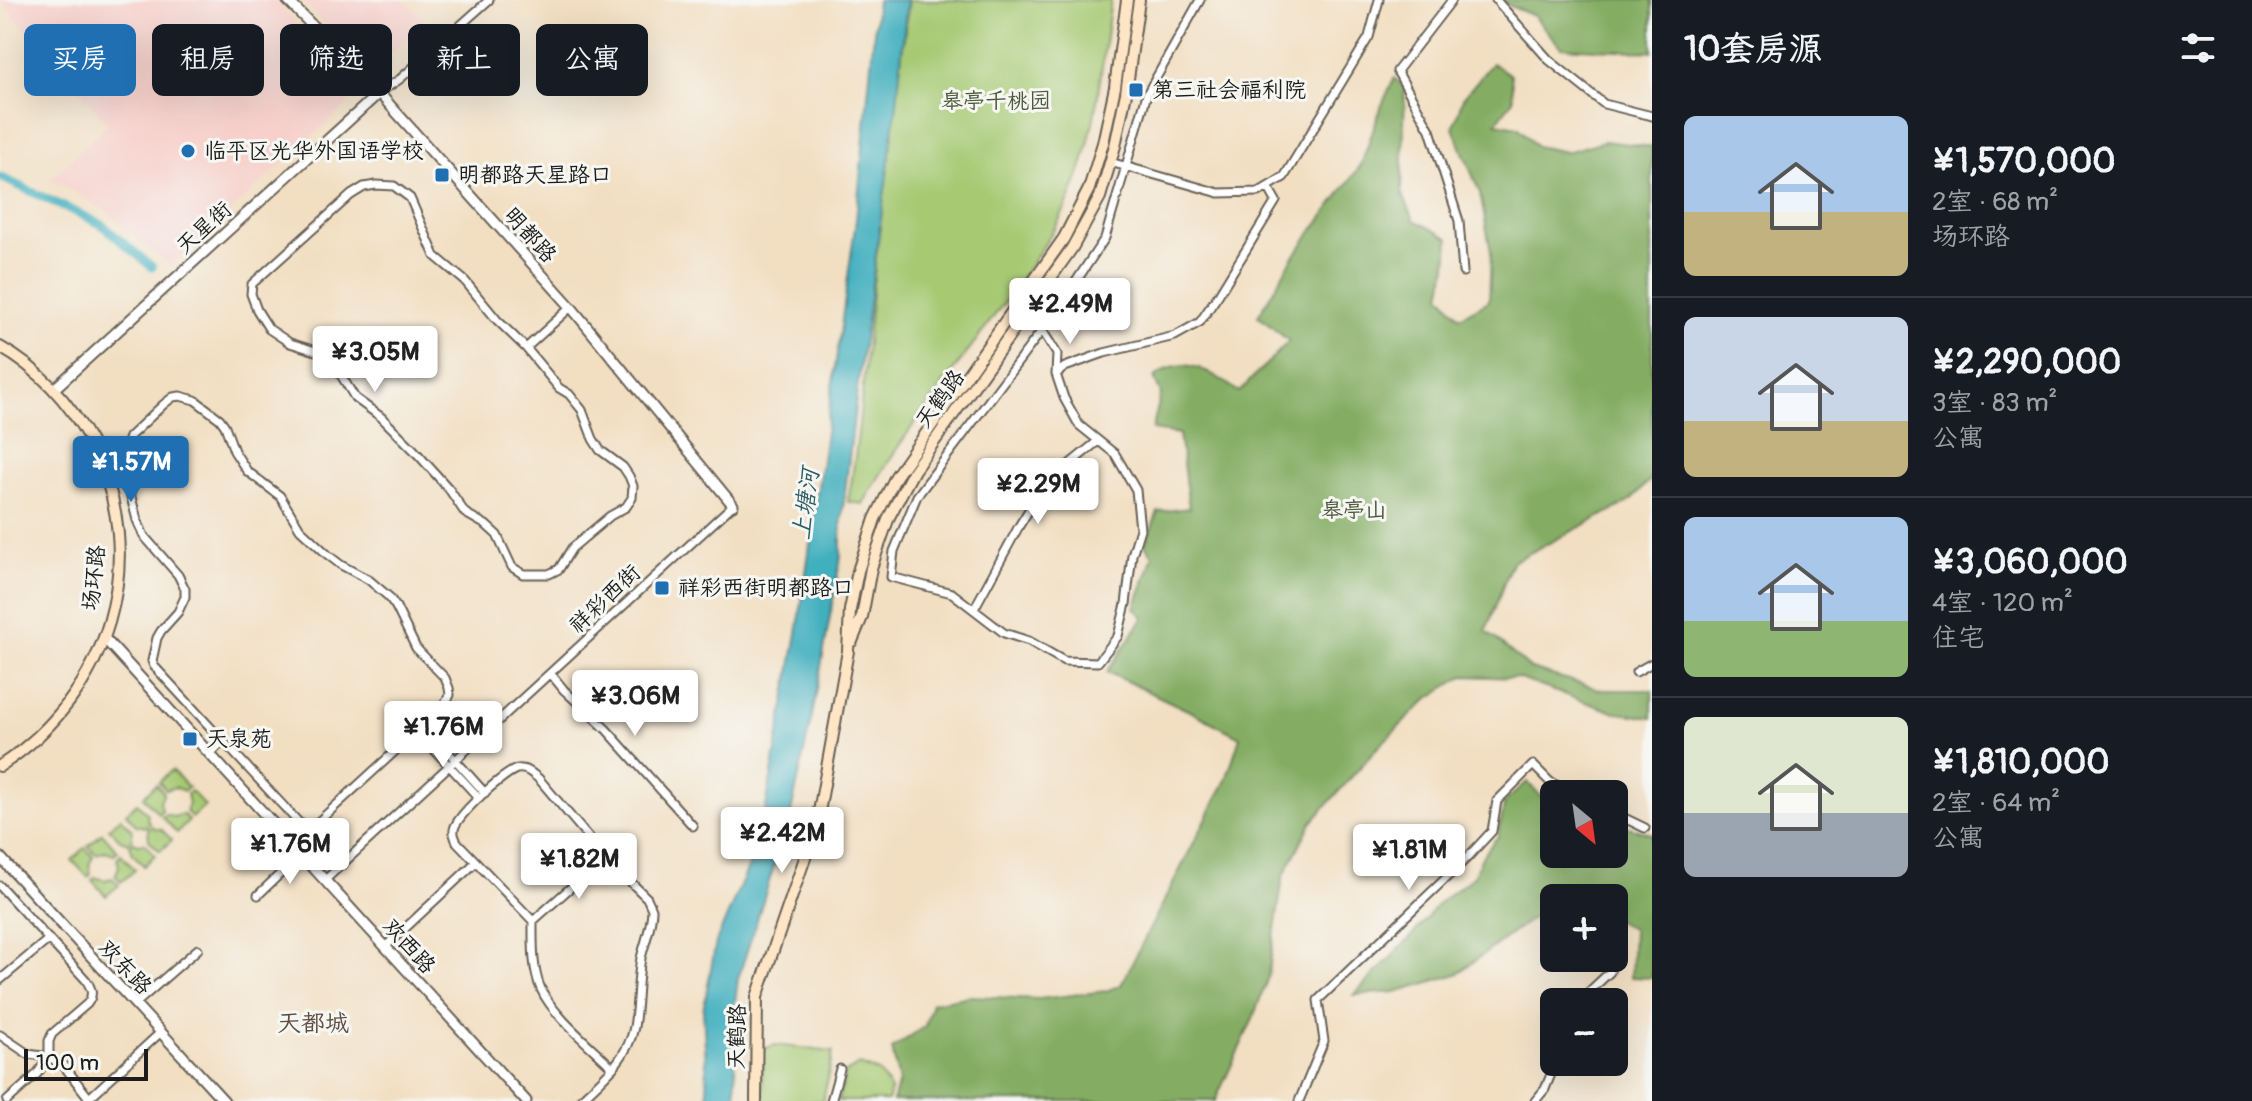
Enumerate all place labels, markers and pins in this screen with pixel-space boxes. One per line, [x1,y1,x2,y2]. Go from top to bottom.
place label: 第三社会福利院 [1152,76,1306,104]
marker: 第三社会福利院 [1127,81,1145,99]
place label: 临平区光华外国语学校 [204,137,424,165]
marker: 临平区光华外国语学校 [179,142,197,160]
place label: 明都路天星路口 [458,161,612,189]
marker: 明都路天星路口 [433,166,451,184]
pin: ¥2.49M [1005,278,1135,346]
pin: ¥3.05M [310,326,440,394]
pin: ¥1.57M [66,436,196,504]
pin: ¥2.29M [973,458,1103,526]
place label: 祥彩西街明都路口 [678,574,854,602]
marker: 祥彩西街明都路口 [653,579,671,597]
pin: ¥3.06M [570,670,700,738]
pin: ¥1.76M [378,701,508,769]
place label: 天泉苑 [206,725,272,753]
marker: 天泉苑 [181,730,199,748]
pin: ¥2.42M [717,807,847,875]
pin: ¥1.76M [225,818,355,886]
pin: ¥1.81M [1344,824,1474,892]
pin: ¥1.82M [514,833,644,901]

